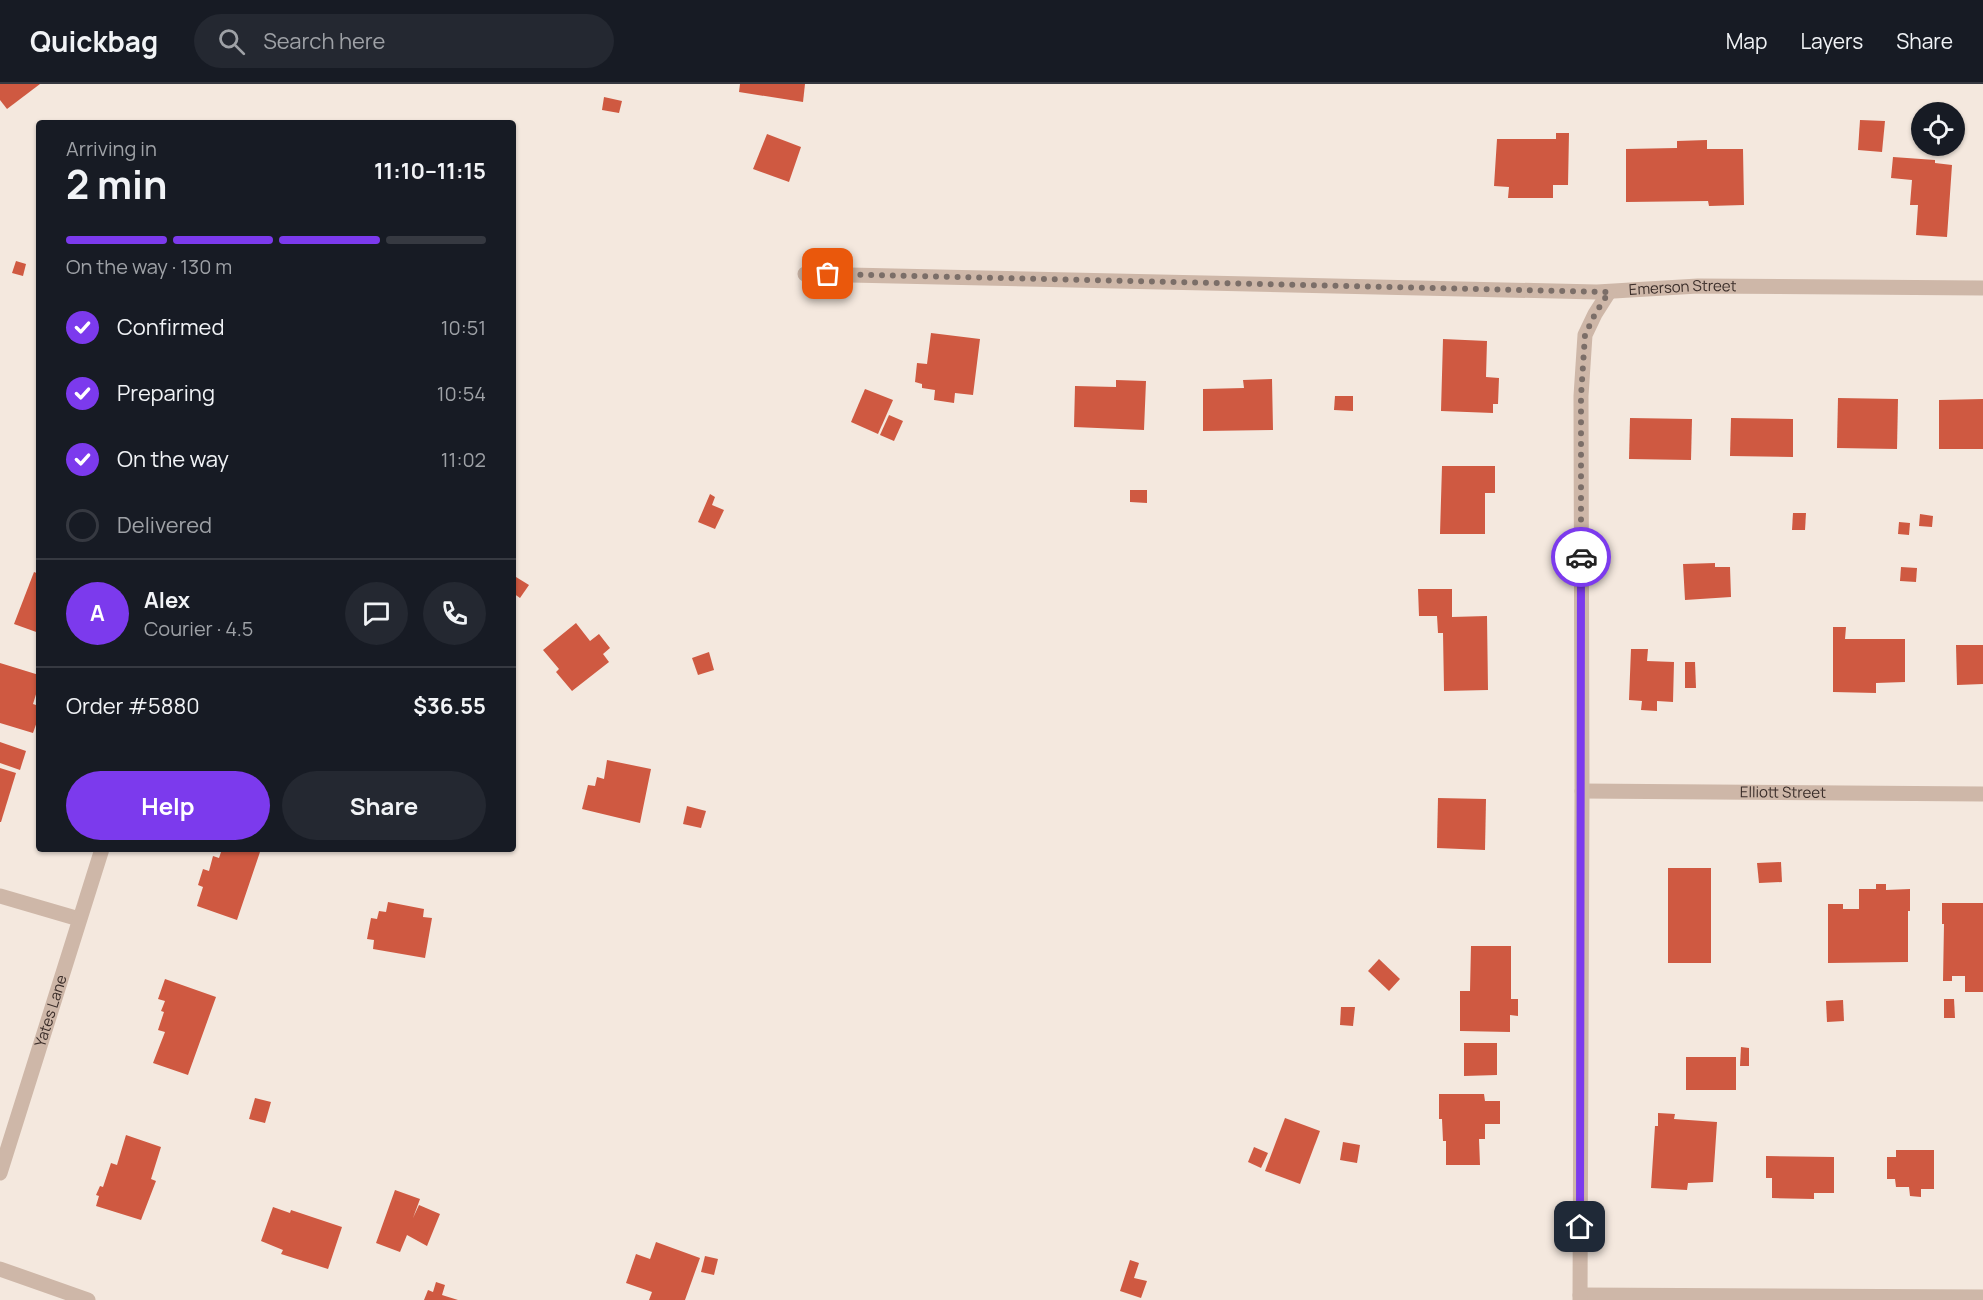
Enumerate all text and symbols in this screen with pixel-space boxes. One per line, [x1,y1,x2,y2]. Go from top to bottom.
search box [194,14,614,68]
text: Quickbag [30,22,158,60]
icon: search [215,25,248,58]
text: Search here [263,26,385,56]
text: Map [1726,27,1767,55]
text: Layers [1800,27,1863,55]
text: Share [1896,27,1953,55]
map controls [1911,102,1965,156]
button: locate [1911,102,1965,156]
text: Arriving in [66,135,157,162]
text: 11:10–11:15 [374,156,486,186]
text: 2 min [66,157,167,211]
pin [802,248,853,299]
text: On the way · 130 m [66,253,232,280]
icon: bag [811,257,844,290]
street label: Emerson Street [1628,275,1737,300]
icon: check [66,311,99,344]
text: Confirmed [117,312,225,342]
text: 10:51 [441,314,486,341]
icon: check [66,377,99,410]
text: Preparing [117,378,215,408]
text: 10:54 [437,380,486,407]
icon: check [66,443,99,476]
text: On the way [117,444,229,474]
text: 11:02 [441,446,486,473]
text: Delivered [117,510,212,540]
courier [1551,527,1611,587]
icon: car [1565,541,1598,574]
button: chat [345,582,408,645]
button: phone [423,582,486,645]
text: Alex [144,585,190,615]
text: A [90,598,105,628]
text: Courier · 4.5 [144,615,253,642]
text: Order #5880 [66,691,200,721]
text: $36.55 [413,691,486,721]
button: Help [66,771,270,840]
button: Share [282,771,486,840]
street label: Elliott Street [1740,781,1826,803]
street label: Yates Lane [29,972,72,1049]
pin [1554,1201,1605,1252]
icon: home [1563,1210,1596,1243]

